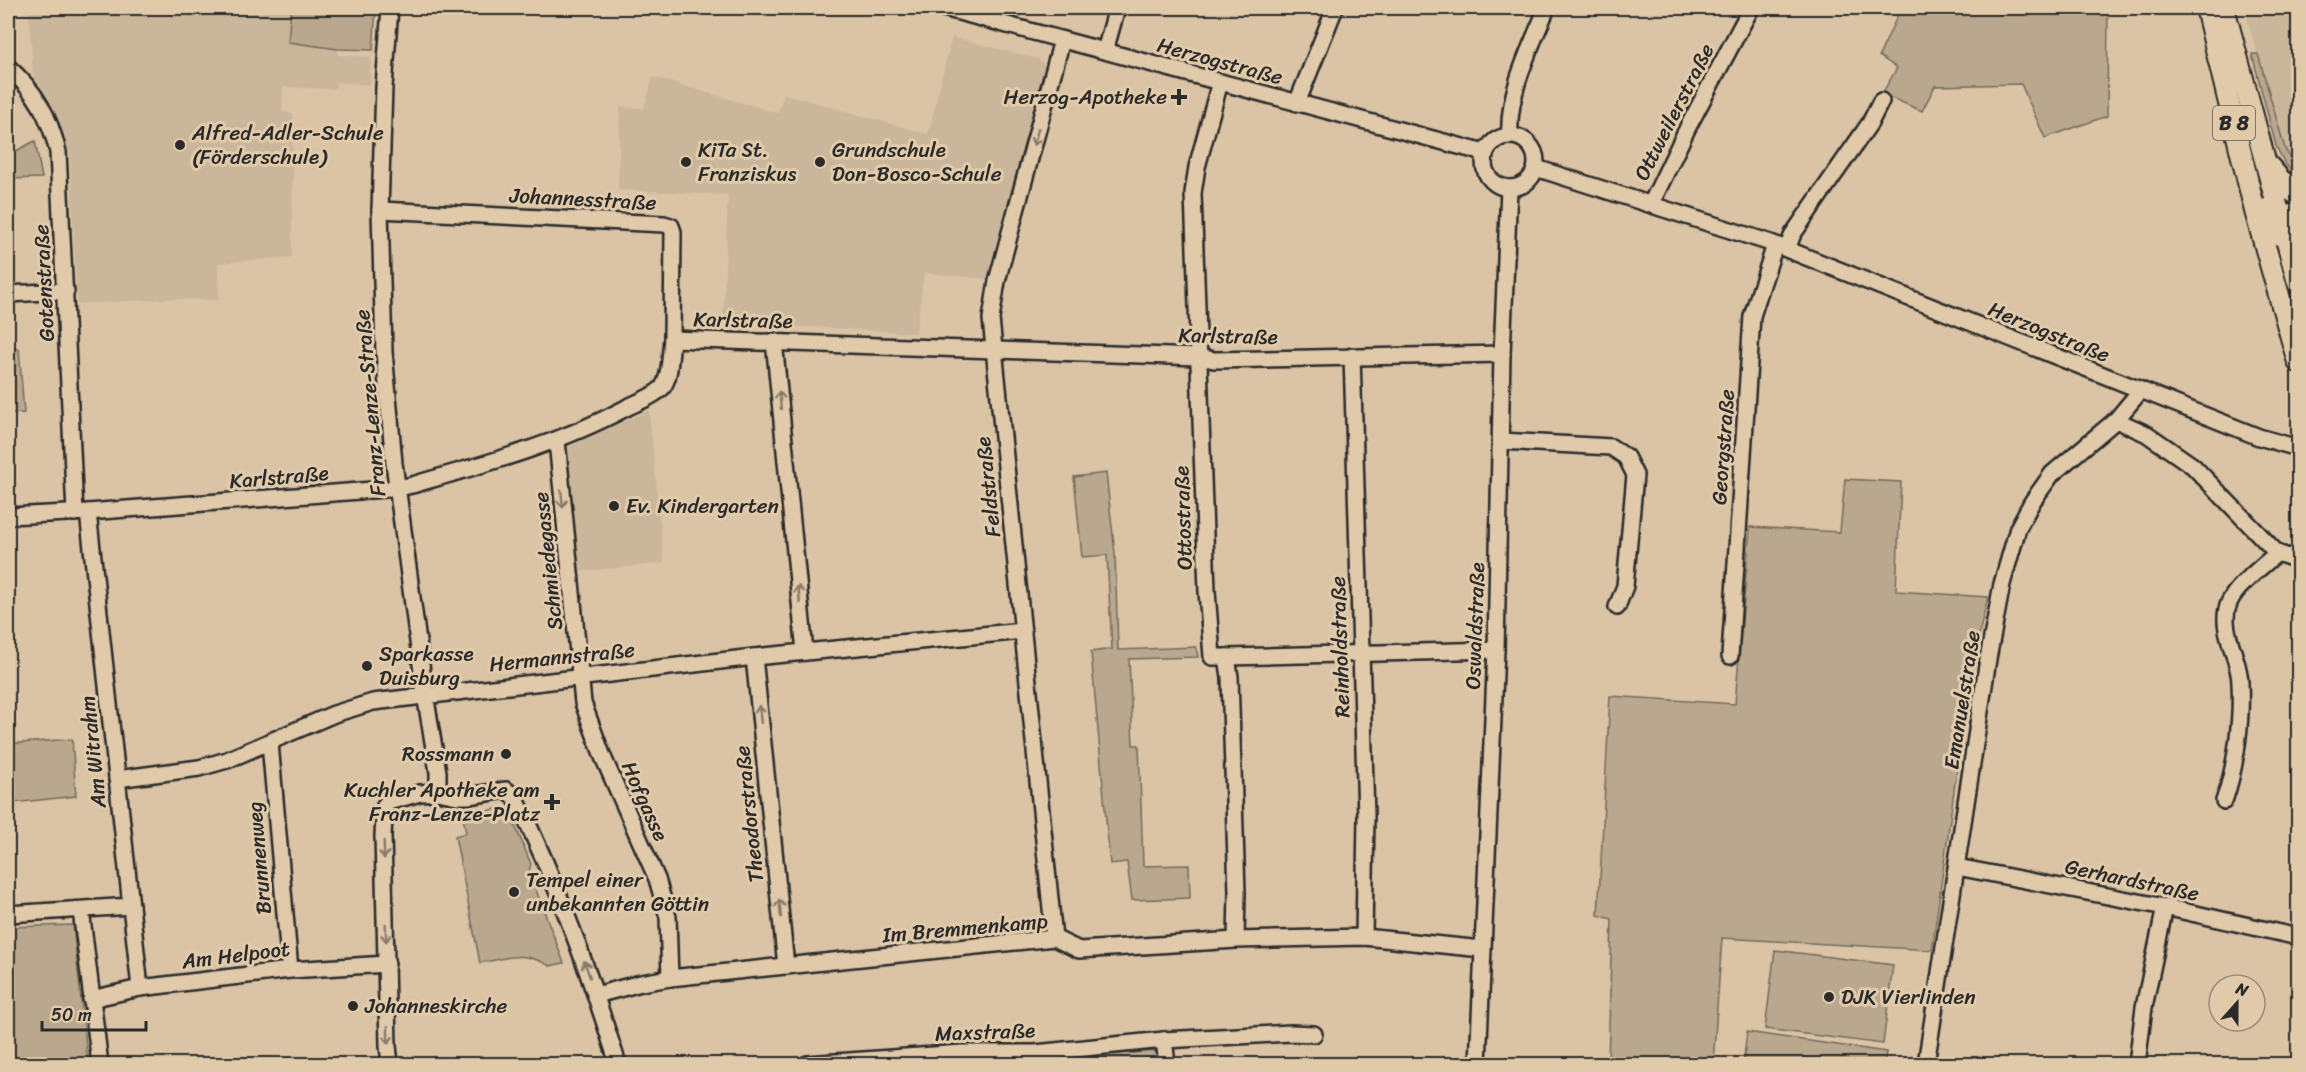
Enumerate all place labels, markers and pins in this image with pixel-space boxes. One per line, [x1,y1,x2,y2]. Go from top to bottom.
place label: Herzog-Apotheke [1004,78,1167,116]
marker: Herzog-Apotheke [1172,90,1186,104]
place label: Alfred-Adler-Schule (Förderschule) [191,114,384,176]
place label: KiTa St. Franziskus [698,131,797,193]
place label: Grundschule Don-Bosco-Schule [832,131,1002,193]
marker: Alfred-Adler-Schule (Förderschule) [173,138,187,152]
marker: KiTa St. Franziskus [679,155,693,169]
marker: Grundschule Don-Bosco-Schule [813,155,827,169]
place label: Ev. Kindergarten [626,487,779,525]
marker: Ev. Kindergarten [607,499,621,513]
place label: Sparkasse Duisburg [379,635,474,697]
marker: Sparkasse Duisburg [360,659,374,673]
place label: Rossmann [402,735,494,773]
marker: Rossmann [499,747,513,761]
place label: Kuchler Apotheke am Franz-Lenze-Platz [344,771,541,833]
marker: Kuchler Apotheke am Franz-Lenze-Platz [545,795,559,809]
place label: Tempel einer unbekannten Göttin [526,861,709,923]
marker: Tempel einer unbekannten Göttin [507,885,521,899]
place label: DJK Vierlinden [1841,978,1976,1016]
place label: Johanneskirche [364,987,508,1025]
marker: DJK Vierlinden [1822,990,1836,1004]
marker: Johanneskirche [346,999,360,1013]

